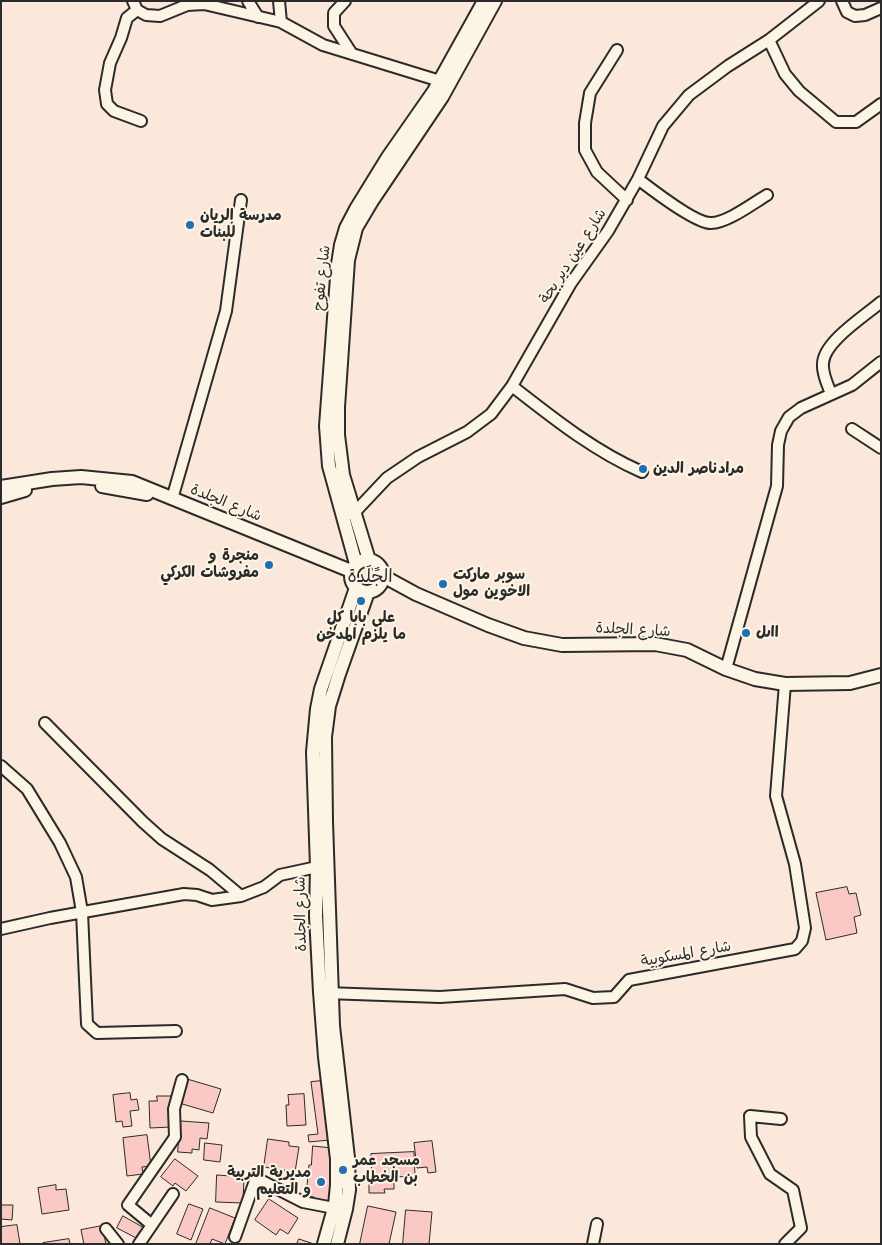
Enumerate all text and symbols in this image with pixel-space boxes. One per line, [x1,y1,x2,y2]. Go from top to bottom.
street label: شارع عين دير بحة [536,205,610,307]
place label: مدرسة الريان للبنات [200,207,282,242]
marker: مدرسة الريان للبنات [184,219,196,231]
street label: شارع تفوح [310,244,334,312]
place label: مرادناصر الدين [653,460,744,478]
marker: مرادناصر الدين [637,463,649,475]
street label: شارع الجلدة [188,481,264,525]
place label: منجرة و مفروشات الكركي [160,547,259,582]
marker: منجرة و مفروشات الكركي [263,559,275,571]
district label: الجًلَدة [347,566,393,588]
place label: سوبر ماركت الاخوين مول [453,566,530,601]
marker: سوبر ماركت الاخوين مول [437,578,449,590]
marker: علي بابا كل ما يلزم المدخن [355,595,367,607]
place label: علي بابا كل ما يلزم المدخن [316,609,406,644]
street label: شارع الجلدة [595,619,671,641]
place label: ااىل [756,624,779,642]
marker: ااىل [740,627,752,639]
street label: شارع الجلدة [291,876,311,952]
street label: شارع المسكوبية [640,937,732,971]
place label: مسجد عمر بن الخطاب [353,1152,420,1187]
place label: مديرية التربية و التعليم [227,1164,311,1199]
marker: مسجد عمر بن الخطاب [337,1164,349,1176]
marker: مديرية التربية و التعليم [315,1176,327,1188]

